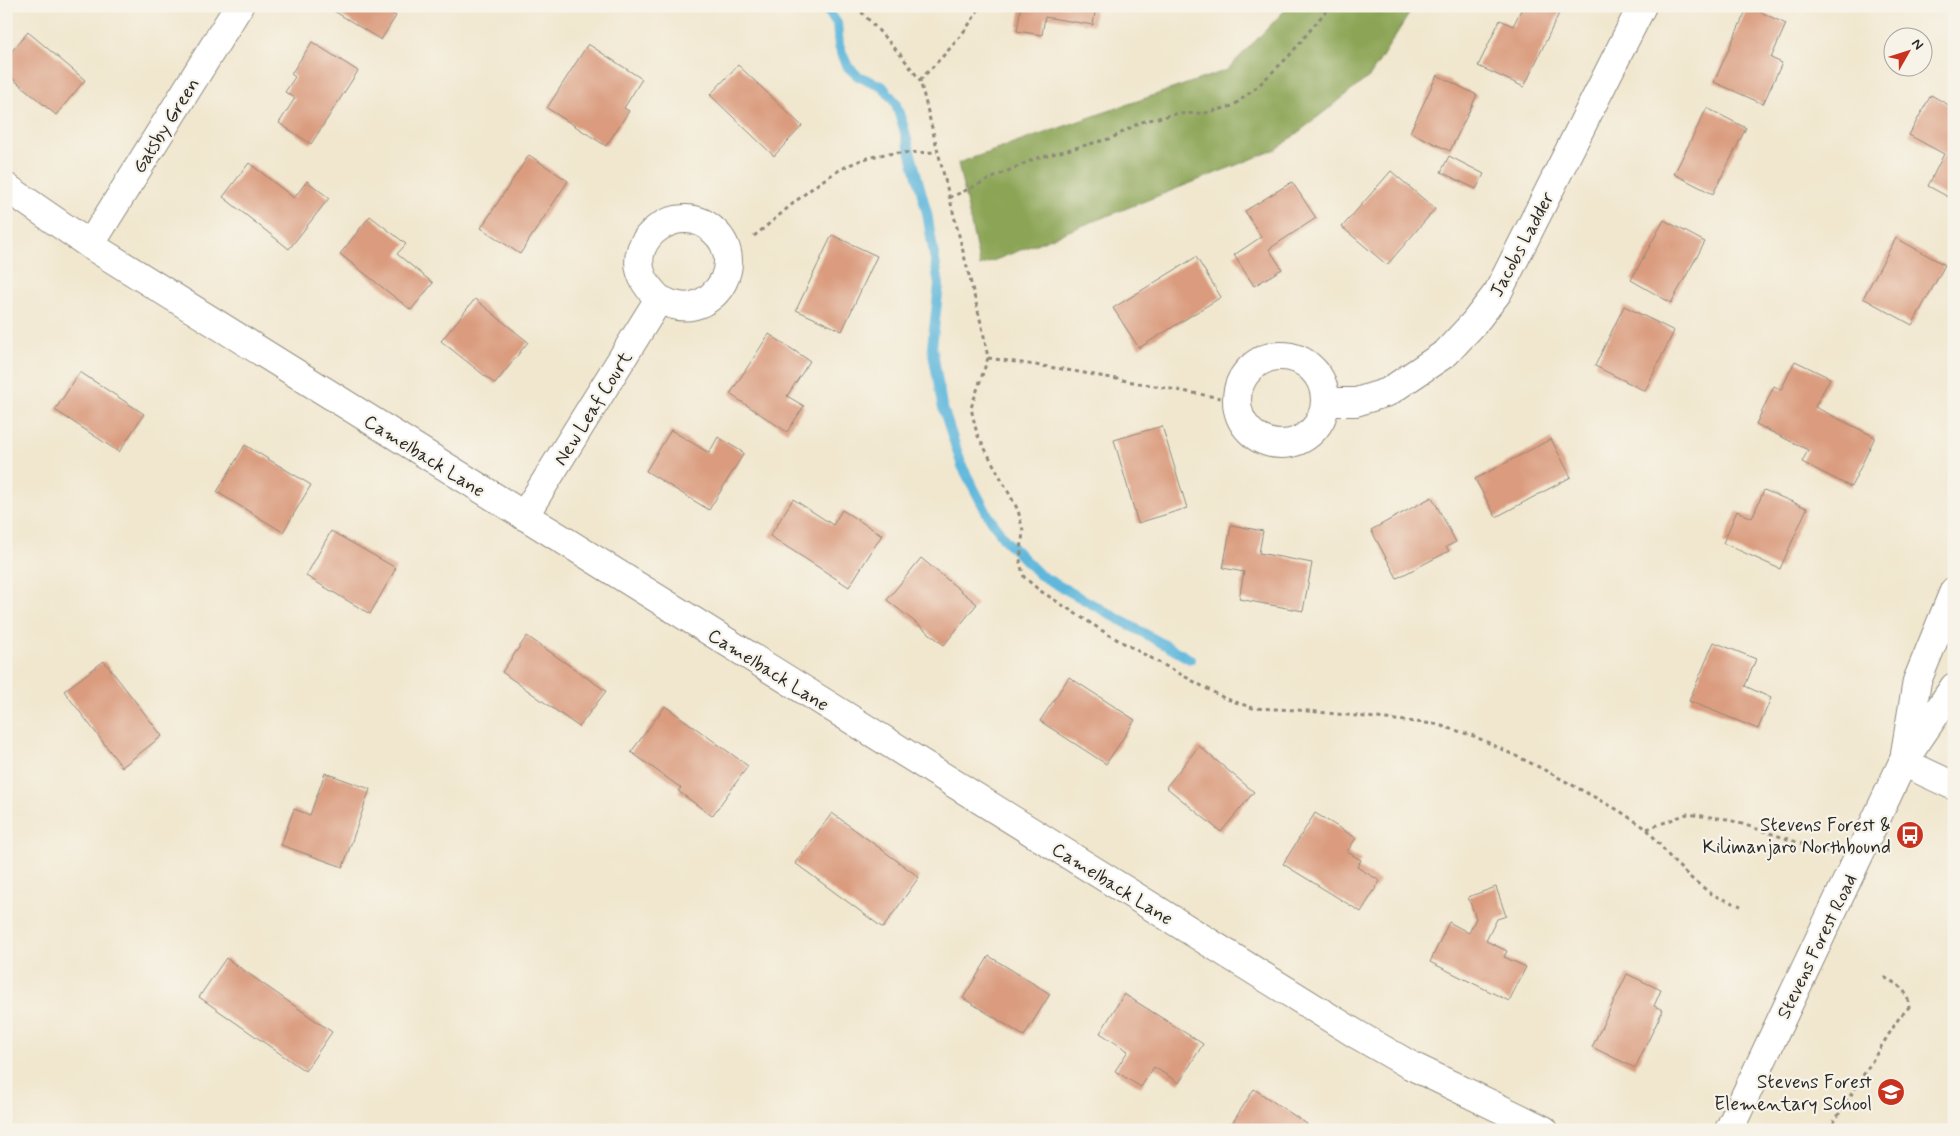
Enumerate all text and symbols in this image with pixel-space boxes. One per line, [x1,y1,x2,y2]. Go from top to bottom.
north arrow [1882,28,1932,78]
text: N [1907,35,1927,54]
street label: Gatsby Green [127,73,206,178]
street label: Jacobs Ladder [1484,188,1560,301]
street label: New Leaf Court [548,347,638,471]
street label: Camelback Lane [359,409,490,504]
street label: Camelback Lane [703,623,834,718]
place label: Stevens Forest & Kilimanjaro Northbound [1703,813,1891,861]
bus stop icon: Stevens Forest & Kilimanjaro Northbound [1895,820,1925,850]
street label: Camelback Lane [1047,837,1178,932]
street label: Stevens Forest Road [1771,870,1863,1023]
place label: Stevens Forest Elementary School [1714,1070,1872,1117]
school or university icon: Stevens Forest Elementary School [1876,1077,1906,1107]

